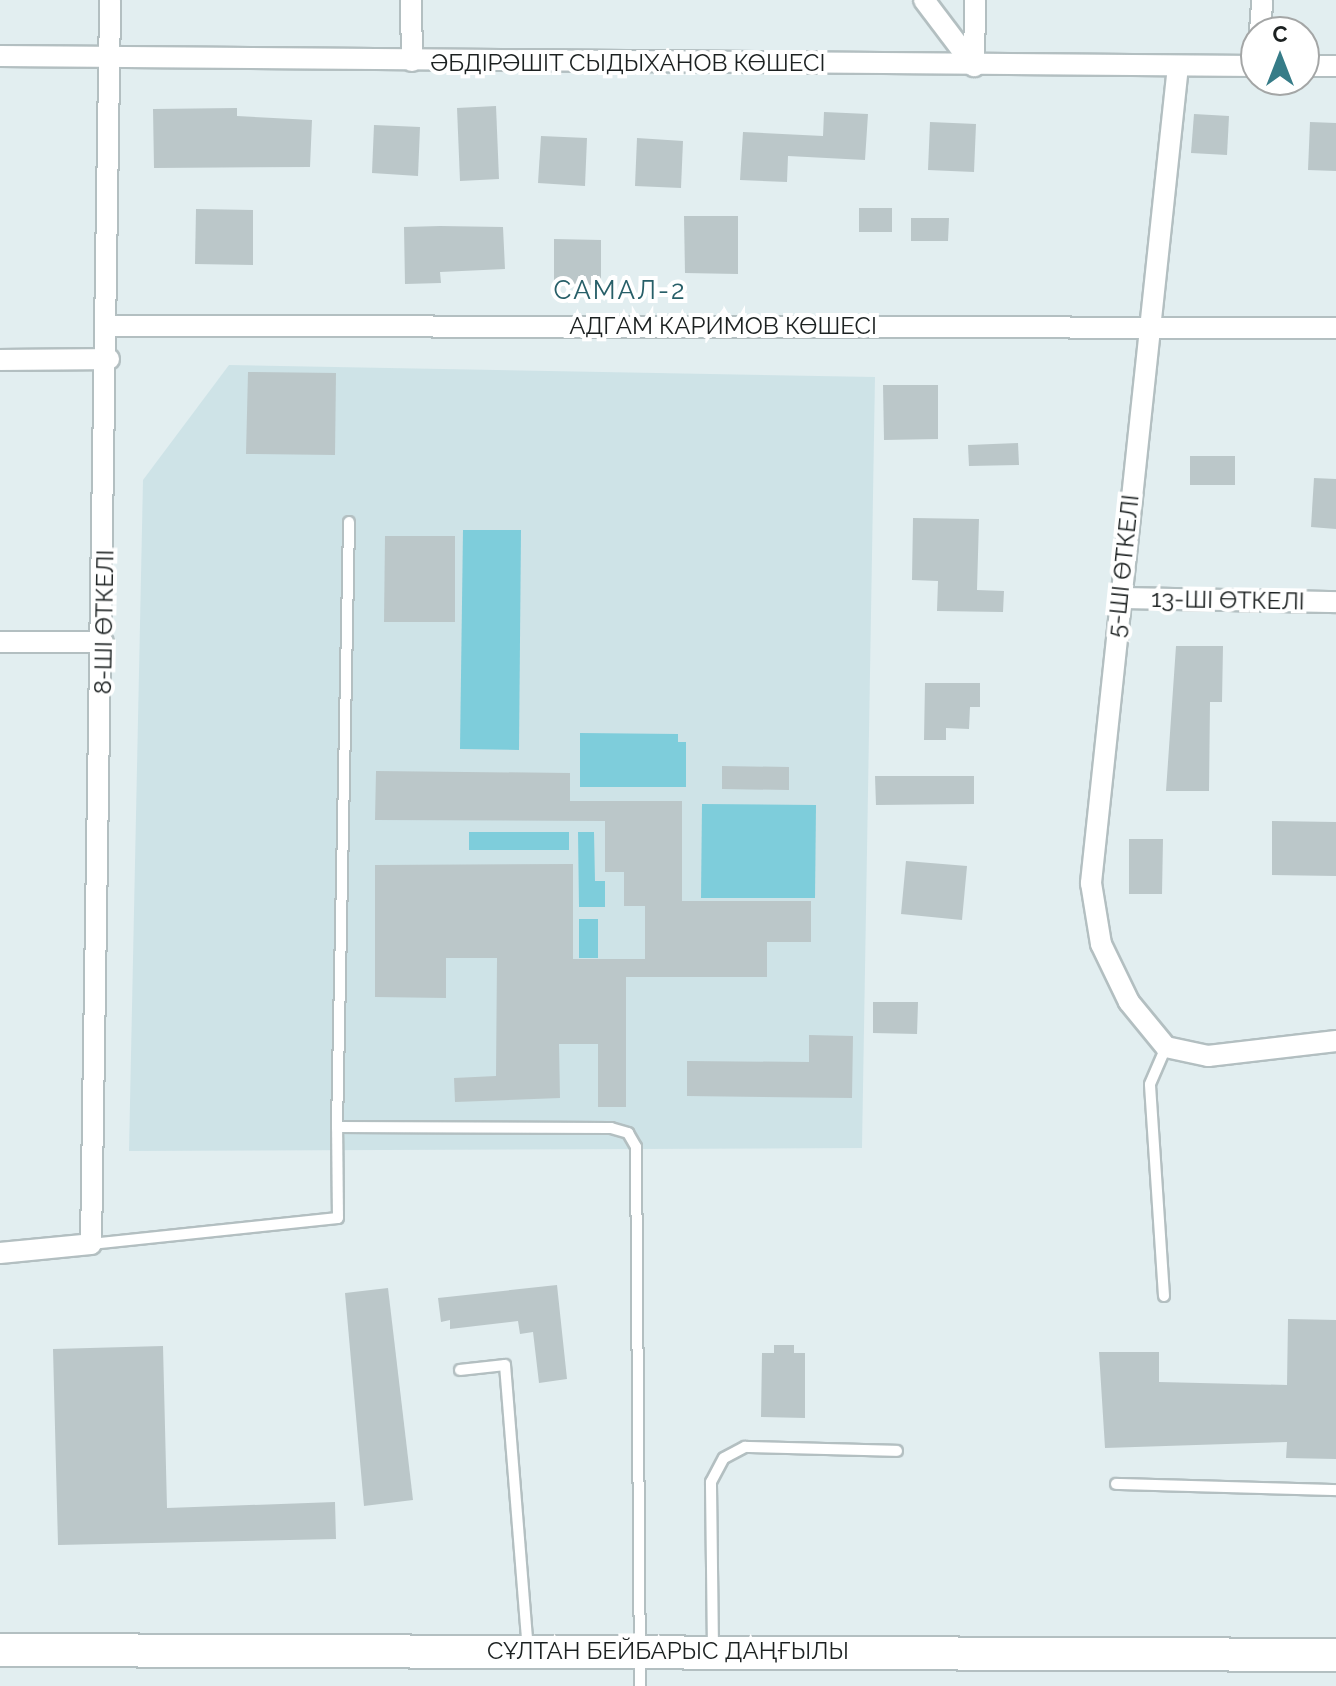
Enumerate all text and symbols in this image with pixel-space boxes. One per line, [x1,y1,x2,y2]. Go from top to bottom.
north arrow [1240,16,1320,96]
text: С [1272,21,1288,47]
street label: ӘБДІРӘШІТ СЫДЫХАНОВ КӨШЕСІ [430,49,826,77]
district label: САМАЛ-2 [554,275,686,307]
street label: АДГАМ КАРИМОВ КӨШЕСІ [569,312,877,340]
street label: 5-ШІ ӨТКЕЛІ [1101,493,1145,639]
street label: 8-ШІ ӨТКЕЛІ [88,549,120,695]
street label: 13-ШІ ӨТКЕЛІ [1151,584,1305,616]
street label: СҰЛТАН БЕЙБАРЫС ДАҢҒЫЛЫ [487,1637,849,1665]

